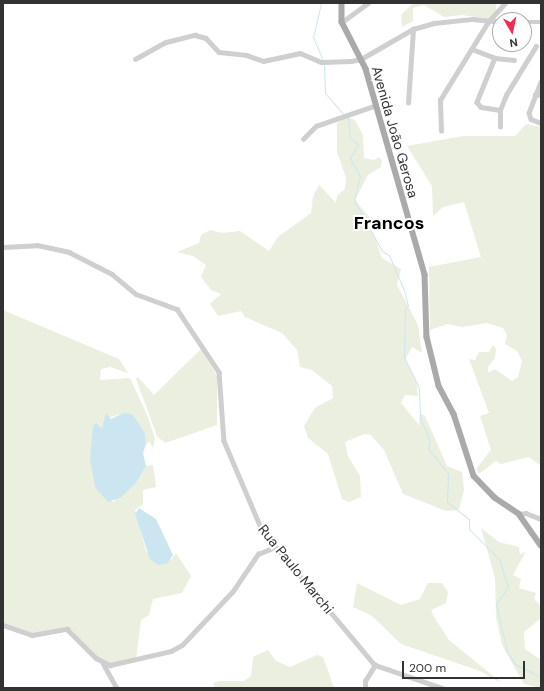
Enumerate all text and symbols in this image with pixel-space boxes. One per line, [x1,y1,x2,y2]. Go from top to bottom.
north arrow [492,12,532,52]
text: N [509,35,519,50]
street label: Avenida João Gerosa [368,64,422,200]
district label: Francos [354,212,424,234]
street label: Rua Paulo Marchi [255,521,337,617]
scale bar [404,653,527,679]
text: 200 m [409,660,446,676]

